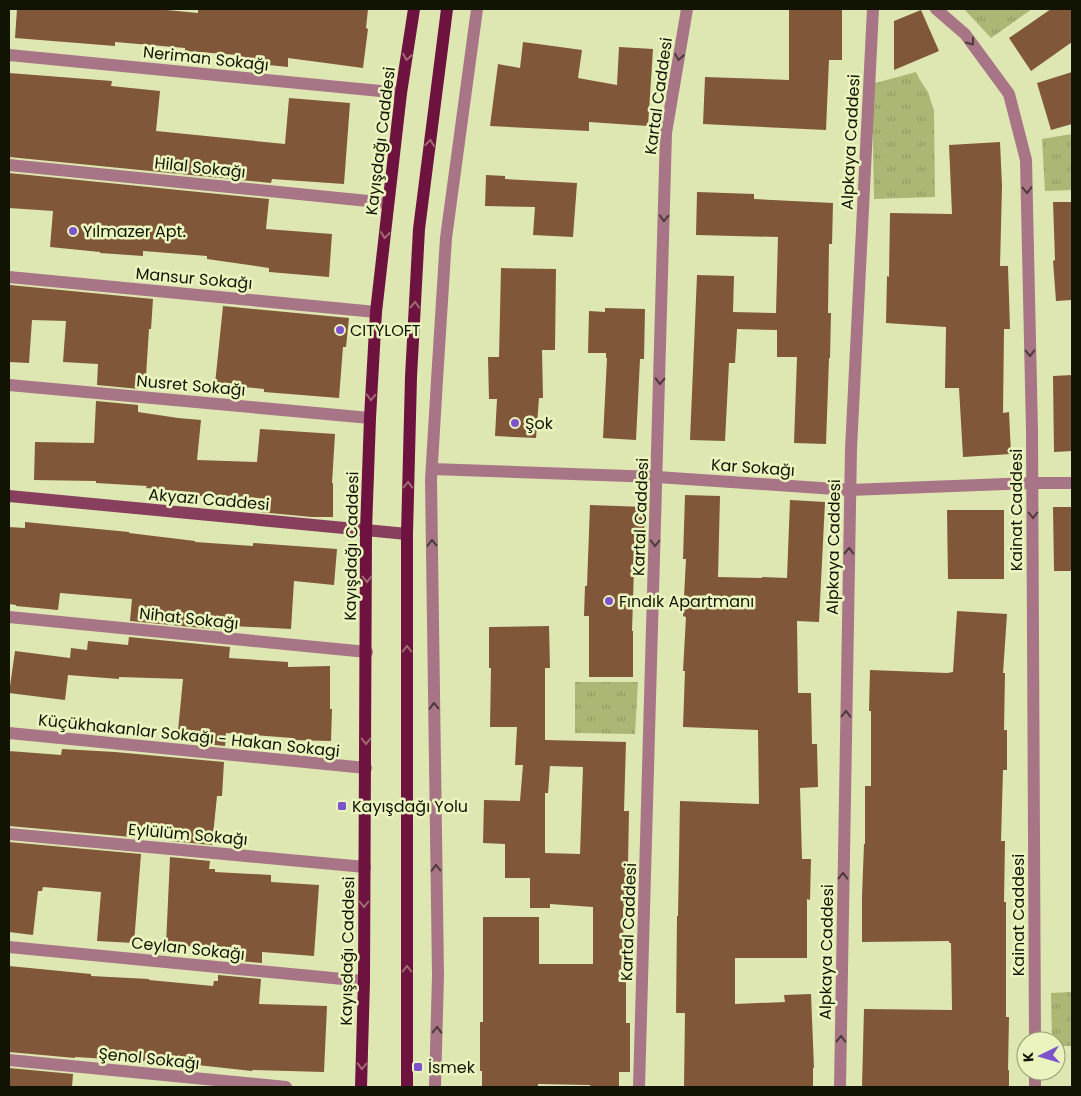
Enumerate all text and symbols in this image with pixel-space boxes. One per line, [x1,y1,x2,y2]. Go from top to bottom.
street label: Kartal Caddesi [639,36,678,156]
one-way arrow [965,37,975,46]
street label: Neriman Sokağı [142,40,270,77]
one-way arrow [674,52,684,61]
one-way arrow [402,53,412,61]
street label: Kayışdağı Caddesi [360,66,401,217]
street label: Alpkaya Caddesi [835,74,866,210]
one-way arrow [424,139,434,148]
street label: Hilal Sokağı [153,151,247,184]
one-way arrow [1022,187,1032,195]
one-way arrow [659,215,669,223]
place label: Yılmazer Apt. [83,220,186,243]
marker: Yılmazer Apt. [67,225,79,237]
one-way arrow [380,232,391,240]
street label: Mansur Sokağı [135,262,253,295]
one-way arrow [409,301,420,309]
place label: CITYLOFT [350,319,421,342]
marker: CITYLOFT [334,324,346,336]
one-way arrow [1025,349,1036,357]
street label: Nusret Sokağı [136,369,246,402]
one-way arrow [654,377,665,385]
one-way arrow [366,394,377,402]
place label: Şok [525,412,554,435]
marker: Şok [509,417,521,429]
street label: Kainat Caddesi [1005,449,1028,571]
street label: Kar Sokağı [710,453,796,482]
street label: Kartal Caddesi [627,458,654,576]
street label: Kayışdağı Caddesi [339,471,364,621]
street label: Alpkaya Caddesi [821,479,846,615]
one-way arrow [403,481,413,488]
street label: Akyazı Caddesi [148,483,270,516]
one-way arrow [1027,512,1038,520]
one-way arrow [427,539,437,546]
one-way arrow [650,540,660,547]
one-way arrow [844,547,854,554]
one-way arrow [362,575,372,583]
place label: Fındık Apartmanı [619,590,754,613]
marker: Fındık Apartmanı [603,595,615,607]
street label: Nihat Sokağı [138,602,240,635]
one-way arrow [402,644,412,652]
one-way arrow [429,701,439,709]
street label: Küçükhakanlar Sokağı - Hakan Sokagi [37,708,341,763]
one-way arrow [841,709,851,717]
one-way arrow [361,738,371,745]
place label: Kayışdağı Yolu [352,795,468,818]
marker: Kayışdağı Yolu [336,800,348,812]
street label: Eylülüm Sokağı [127,818,249,851]
street label: Kainat Caddesi [1007,854,1030,976]
street label: Kartal Caddesi [615,863,642,981]
one-way arrow [431,864,442,872]
one-way arrow [838,872,848,880]
street label: Kayışdağı Caddesi [335,876,360,1026]
street label: Alpkaya Caddesi [814,884,839,1020]
one-way arrow [359,900,369,908]
street label: Ceylan Sokağı [130,931,246,966]
one-way arrow [402,964,412,972]
one-way arrow [431,1026,442,1034]
north arrow [1016,1031,1066,1081]
one-way arrow [835,1034,846,1042]
street label: Şenol Sokağı [97,1042,201,1075]
text: K [1018,1051,1038,1063]
place label: İsmek [428,1056,476,1079]
marker: İsmek [412,1061,424,1073]
one-way arrow [357,1062,367,1070]

